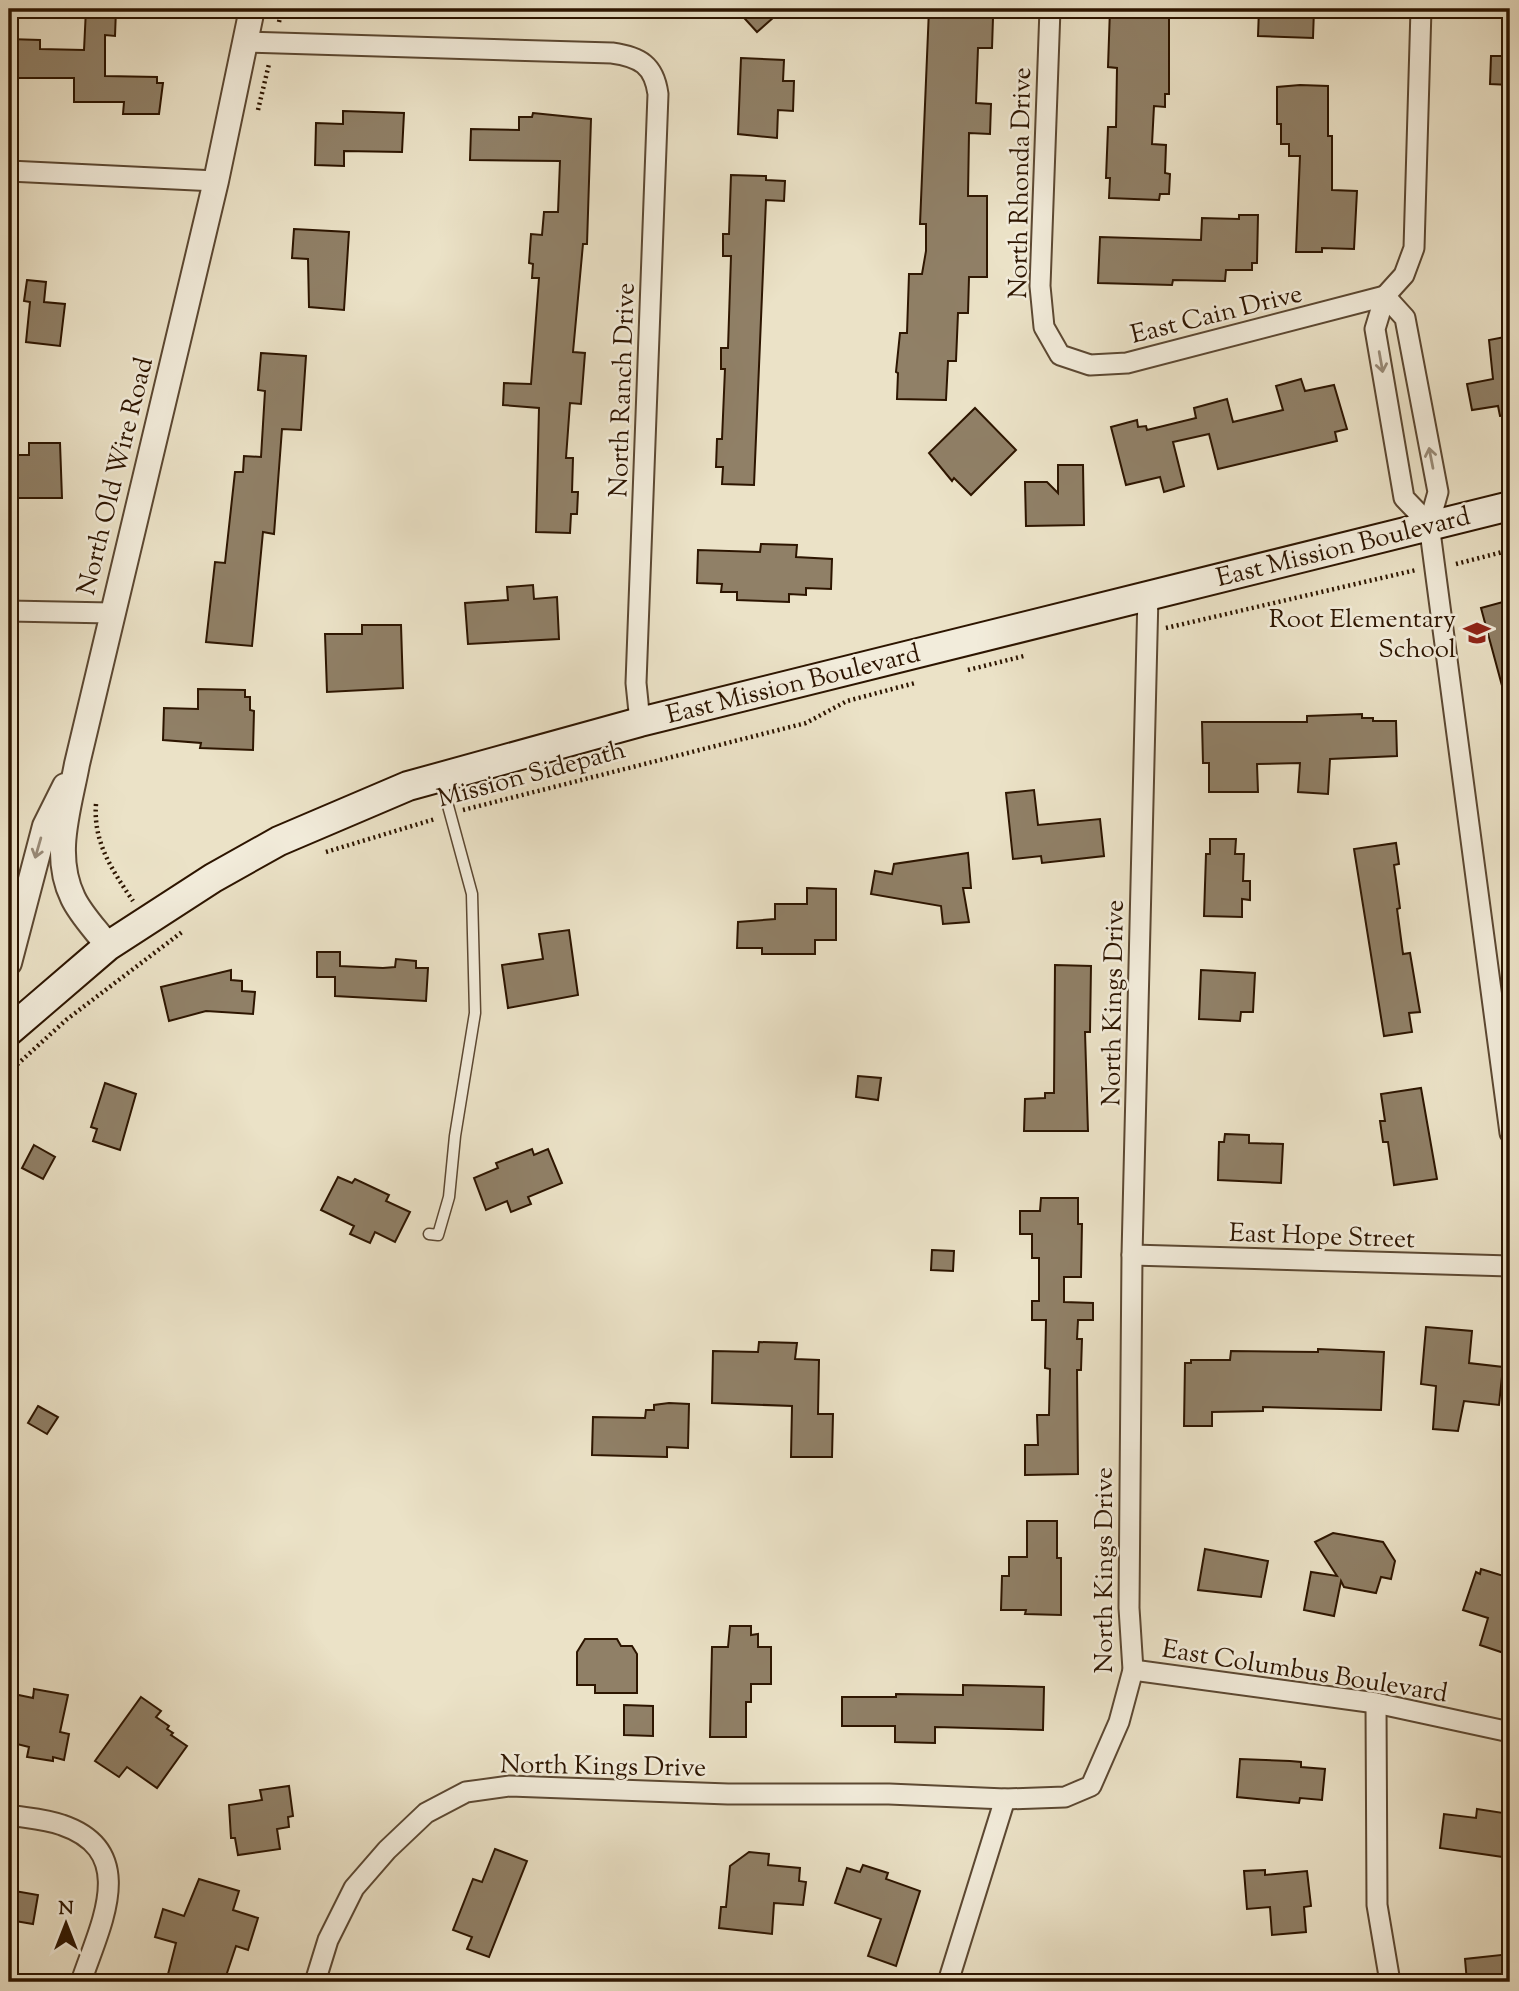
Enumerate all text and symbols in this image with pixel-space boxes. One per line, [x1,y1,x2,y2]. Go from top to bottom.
street label: North Rhonda Drive [1001,67,1042,299]
street label: East Cain Drive [1127,276,1306,355]
street label: North Ranch Drive [601,282,646,498]
one-way arrow [1375,350,1388,373]
street label: North Old Wire Road [69,354,164,599]
one-way arrow [1424,447,1437,470]
street label: East Mission Boulevard [1213,499,1475,598]
place label: Root Elementary School [1269,602,1456,669]
school or university icon: Root Elementary School [1462,618,1492,648]
street label: East Mission Boulevard [663,636,925,735]
street label: Mission Sidepath [433,733,630,818]
one-way arrow [31,837,44,859]
street label: North Kings Drive [1094,900,1135,1107]
street label: East Hope Street [1228,1216,1416,1259]
street label: North Kings Drive [1087,1467,1124,1673]
street label: East Columbus Boulevard [1159,1632,1450,1713]
street label: North Kings Drive [499,1747,706,1788]
north arrow [32,1890,102,1960]
text: N [58,1896,74,1923]

